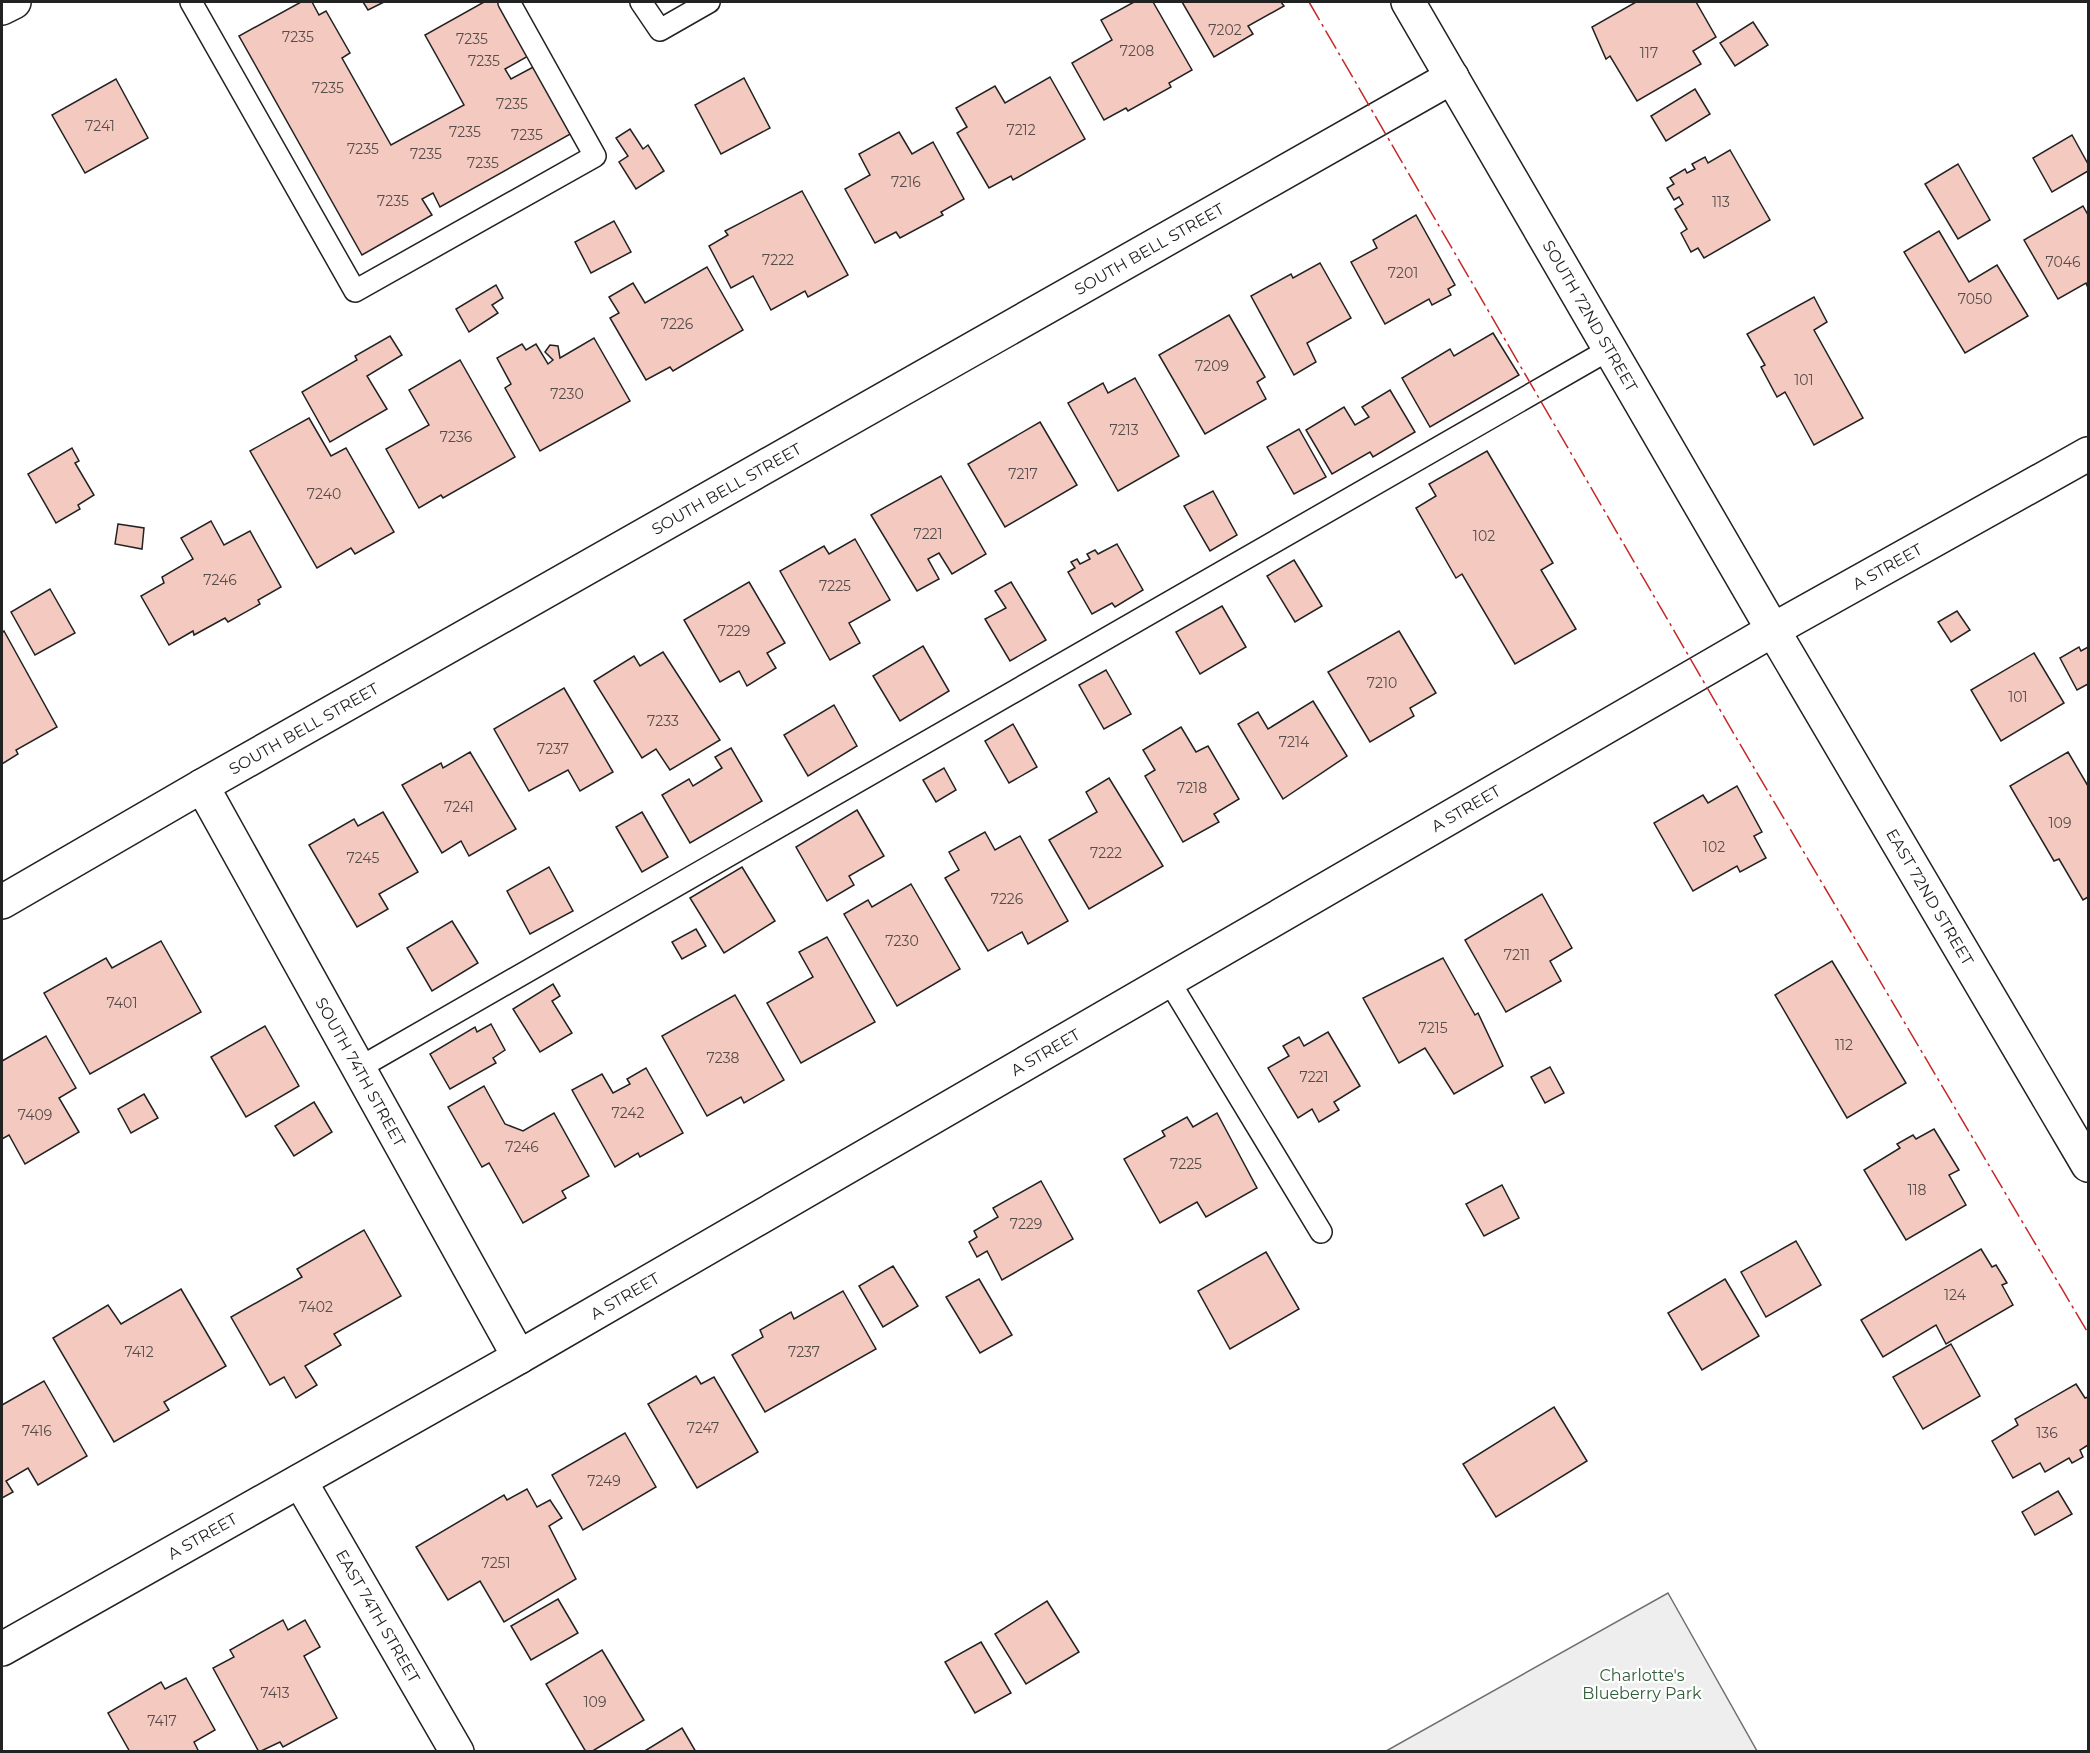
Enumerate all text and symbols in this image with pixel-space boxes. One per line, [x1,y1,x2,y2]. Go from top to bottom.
house number: 7202 [1208,21,1242,39]
house number: 7235 [282,28,314,46]
house number: 7235 [456,30,488,48]
house number: 7208 [1120,42,1154,60]
house number: 117 [1640,44,1658,62]
house number: 7235 [468,52,500,70]
house number: 7235 [312,79,344,97]
house number: 7235 [496,95,528,113]
house number: 7241 [85,117,115,135]
house number: 7212 [1006,121,1036,139]
house number: 7235 [449,123,481,141]
house number: 7235 [511,126,543,144]
house number: 7235 [347,140,379,158]
house number: 7235 [410,145,442,163]
house number: 7235 [467,154,499,172]
house number: 7216 [891,173,921,191]
house number: 7235 [377,192,409,210]
house number: 113 [1712,193,1730,211]
street label: SOUTH BELL STREET [1071,198,1228,299]
street label: SOUTH 72ND STREET [1539,237,1642,396]
house number: 7222 [762,251,794,269]
house number: 7046 [2045,253,2081,271]
house number: 7201 [1388,264,1418,282]
house number: 7050 [1958,290,1992,308]
house number: 7226 [661,315,694,333]
house number: 7209 [1195,357,1229,375]
house number: 101 [1794,371,1814,389]
house number: 7230 [550,385,584,403]
house number: 7213 [1109,421,1139,439]
house number: 7236 [440,428,473,446]
street label: SOUTH BELL STREET [648,438,805,539]
house number: 7217 [1008,465,1038,483]
house number: 7240 [307,485,341,503]
house number: 7221 [913,525,943,543]
house number: 102 [1473,527,1495,545]
street label: A STREET [1849,539,1926,593]
house number: 7246 [203,571,237,589]
house number: 7225 [819,577,851,595]
house number: 7229 [718,622,750,640]
house number: 7210 [1367,674,1397,692]
street label: SOUTH BELL STREET [225,678,383,778]
house number: 101 [2008,688,2028,706]
house number: 7233 [647,712,679,730]
house number: 7214 [1279,733,1310,751]
house number: 7237 [537,740,569,758]
house number: 7218 [1177,779,1207,797]
street label: A STREET [1428,780,1504,836]
house number: 7241 [444,798,474,816]
house number: 109 [2049,814,2071,832]
street label: EAST 72ND STREET [1883,825,1978,969]
house number: 102 [1703,838,1725,856]
house number: 7222 [1090,844,1122,862]
house number: 7245 [346,849,380,867]
house number: 7226 [991,890,1024,908]
house number: 7230 [885,932,919,950]
house number: 7211 [1504,946,1530,964]
house number: 7401 [107,994,137,1012]
street label: SOUTH 74TH STREET [312,994,410,1151]
house number: 7215 [1418,1019,1448,1037]
street label: A STREET [1007,1024,1084,1079]
house number: 112 [1835,1036,1853,1054]
house number: 7238 [706,1049,740,1067]
house number: 7221 [1299,1068,1329,1086]
house number: 7242 [611,1104,645,1122]
house number: 7409 [18,1106,52,1124]
house number: 7246 [505,1138,539,1156]
house number: 7225 [1170,1155,1202,1173]
house number: 118 [1907,1181,1927,1199]
house number: 7229 [1010,1215,1042,1233]
street label: A STREET [587,1268,663,1323]
house number: 124 [1944,1286,1967,1304]
house number: 7402 [299,1298,333,1316]
house number: 7412 [124,1343,154,1361]
house number: 7237 [788,1343,820,1361]
house number: 7247 [687,1419,719,1437]
house number: 7416 [22,1422,52,1440]
house number: 136 [2036,1424,2058,1442]
house number: 7249 [587,1472,621,1490]
street label: A STREET [164,1508,241,1563]
street label: EAST 74TH STREET [332,1546,425,1687]
house number: 7251 [481,1554,511,1572]
park label: Charlotte's Blueberry Park [1582,1666,1702,1703]
house number: 7413 [260,1684,290,1702]
house number: 109 [584,1693,606,1711]
house number: 7417 [147,1712,177,1730]

